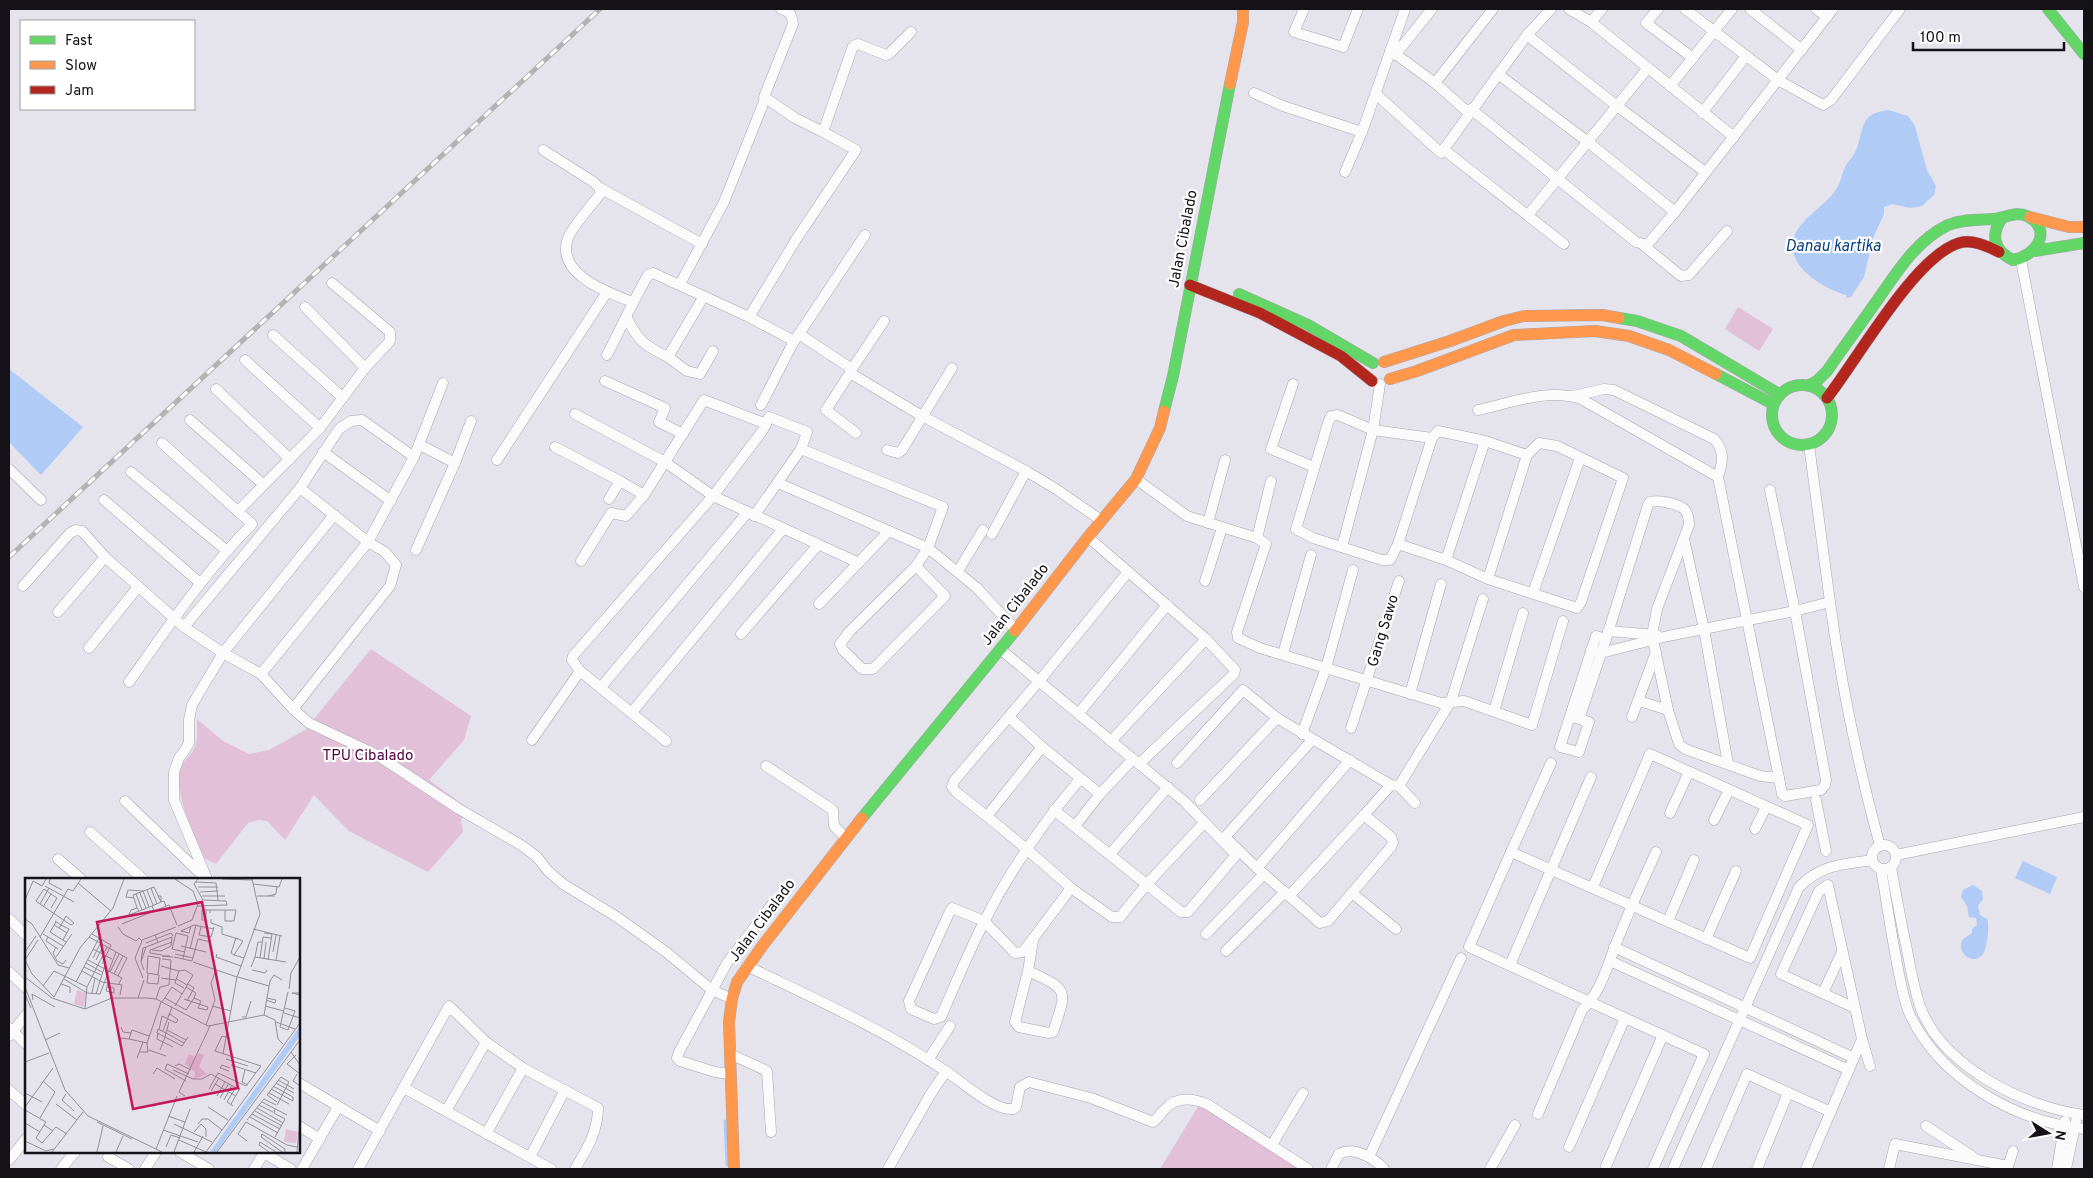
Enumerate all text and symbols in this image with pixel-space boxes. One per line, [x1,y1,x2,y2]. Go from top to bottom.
legend [20,20,195,110]
scale bar [1913,20,2064,52]
text: 100 m [1920,29,1961,48]
text: Fast [65,32,93,51]
text: Slow [65,57,97,76]
text: Jam [65,82,94,101]
street label: Jalan Cibalado [1165,189,1203,289]
water label: Danau kartika [1785,237,1881,257]
street label: Jalan Cibalado [978,560,1054,650]
street label: Gang Sawo [1364,592,1404,670]
park label: TPU Cibalado [323,747,413,766]
street label: Jalan Cibalado [726,876,800,966]
inset map [25,878,300,1153]
north arrow [2023,1108,2073,1158]
text: N [2050,1129,2069,1142]

